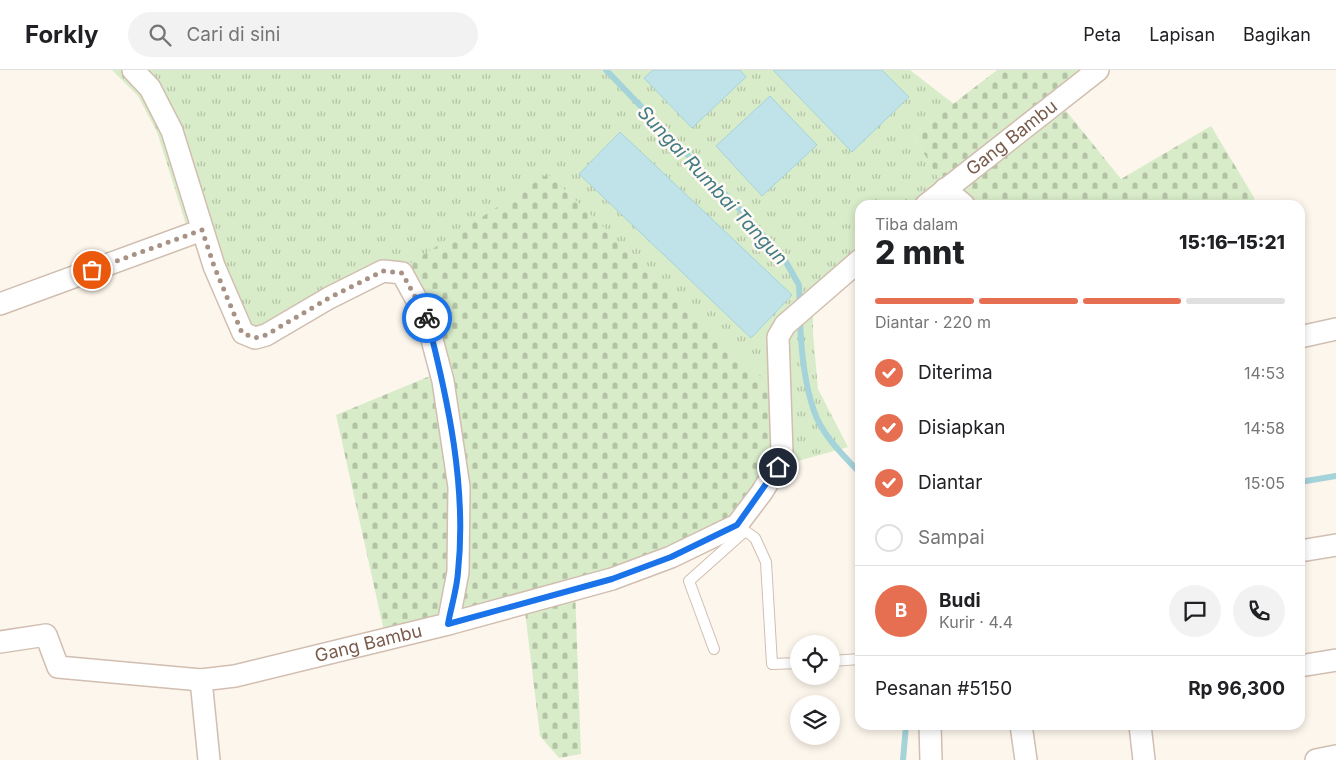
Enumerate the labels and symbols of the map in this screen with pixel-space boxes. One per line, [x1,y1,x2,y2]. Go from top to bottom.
street label: Gang Bambu [962,95,1061,179]
water label: Sungai Rumbai Tangun [633,101,792,270]
pin [71,249,113,291]
courier [402,293,452,343]
pin [757,446,799,488]
street label: Gang Bambu [313,620,424,666]

